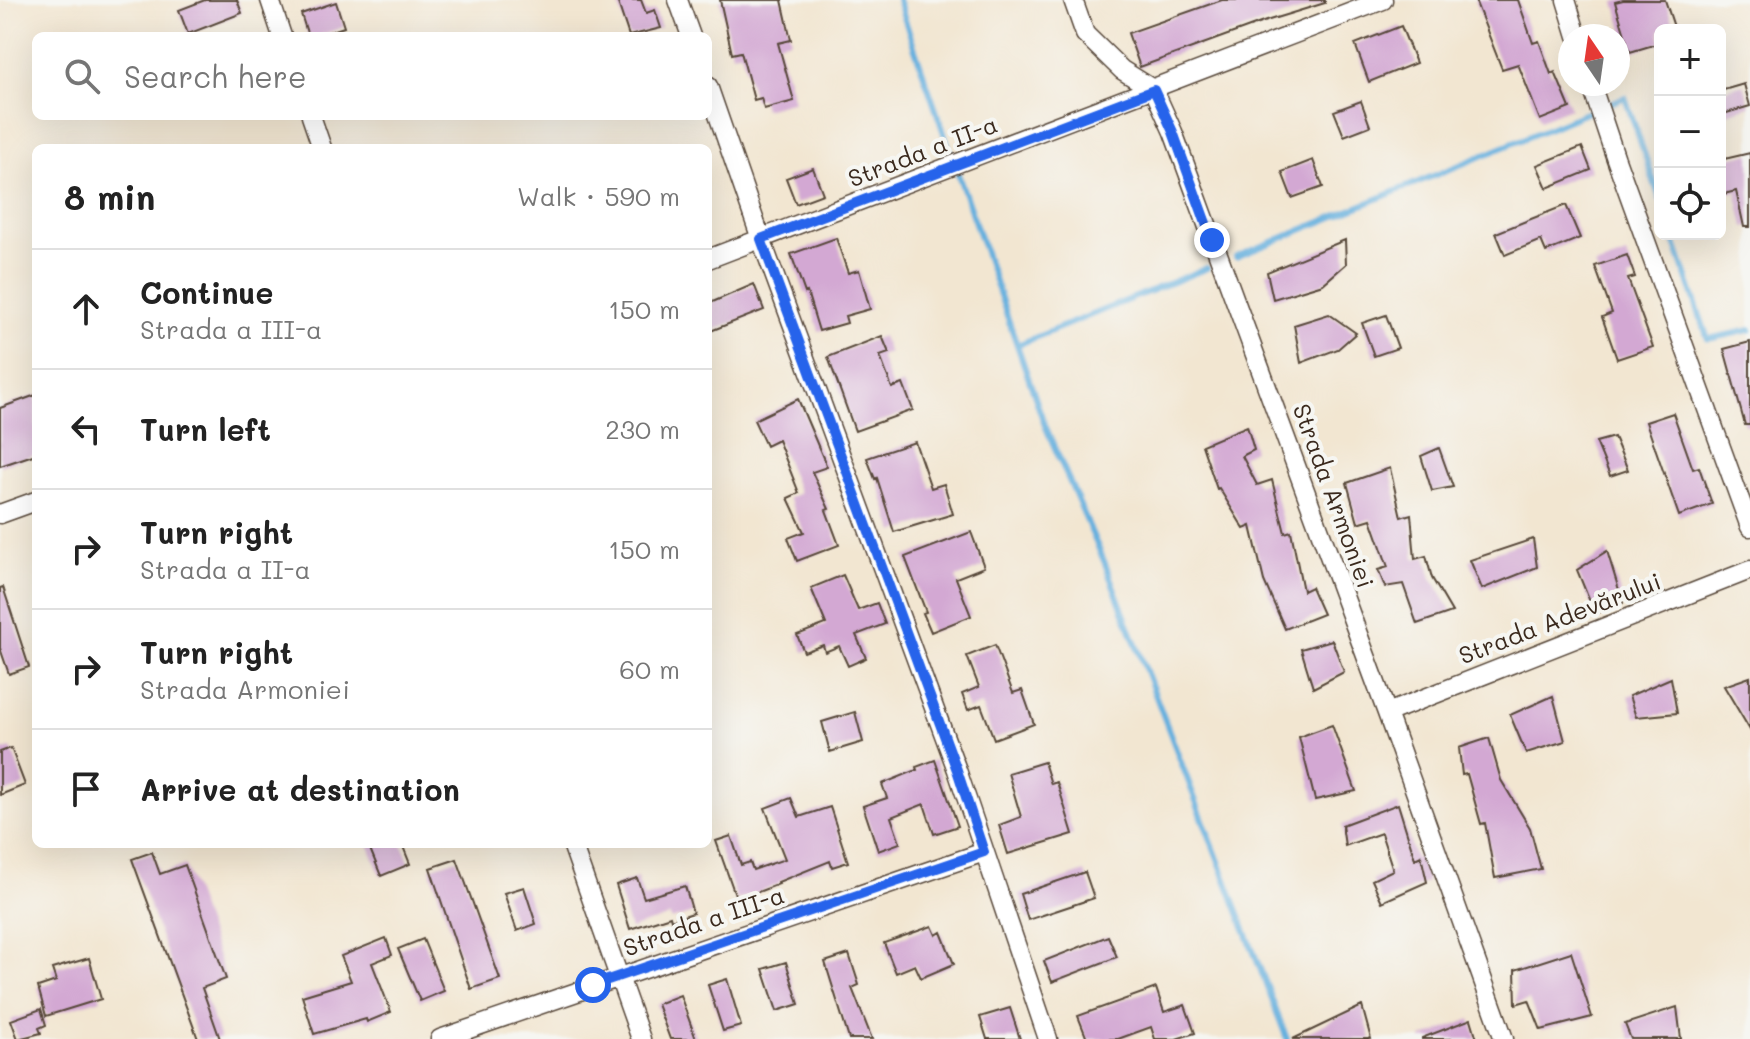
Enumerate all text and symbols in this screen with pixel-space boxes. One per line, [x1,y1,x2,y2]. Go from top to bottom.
north arrow [1558,24,1630,96]
map controls [1654,24,1726,240]
button: + [1654,24,1726,96]
search box [32,32,712,120]
icon: search [60,54,104,98]
text: Search here [124,56,307,96]
button: − [1654,96,1726,168]
street label: Strada a II-a [843,108,1002,193]
button: locate [1654,168,1726,240]
text: 8 min [64,174,155,219]
text: Walk · 590 m [517,179,680,213]
route end [1194,222,1230,258]
text: Continue [140,272,273,312]
icon: ahead [64,287,108,331]
text: 150 m [608,292,680,326]
text: Strada a III-a [140,312,322,346]
street label: Strada Armoniei [1287,399,1382,592]
icon: left [64,407,108,451]
text: Turn left [140,409,271,449]
text: 230 m [605,412,680,446]
text: Turn right [140,512,293,552]
icon: right [64,527,108,571]
text: 150 m [608,532,680,566]
text: Strada a II-a [140,552,311,586]
street label: Strada Adevărului [1454,565,1665,670]
text: Turn right [140,632,293,672]
icon: right [64,647,108,691]
text: 60 m [619,652,680,686]
text: Strada Armoniei [140,672,350,706]
icon: arrive [64,767,108,811]
text: Arrive at destination [140,769,460,809]
street label: Strada a III-a [619,879,788,963]
route start [575,967,611,1003]

